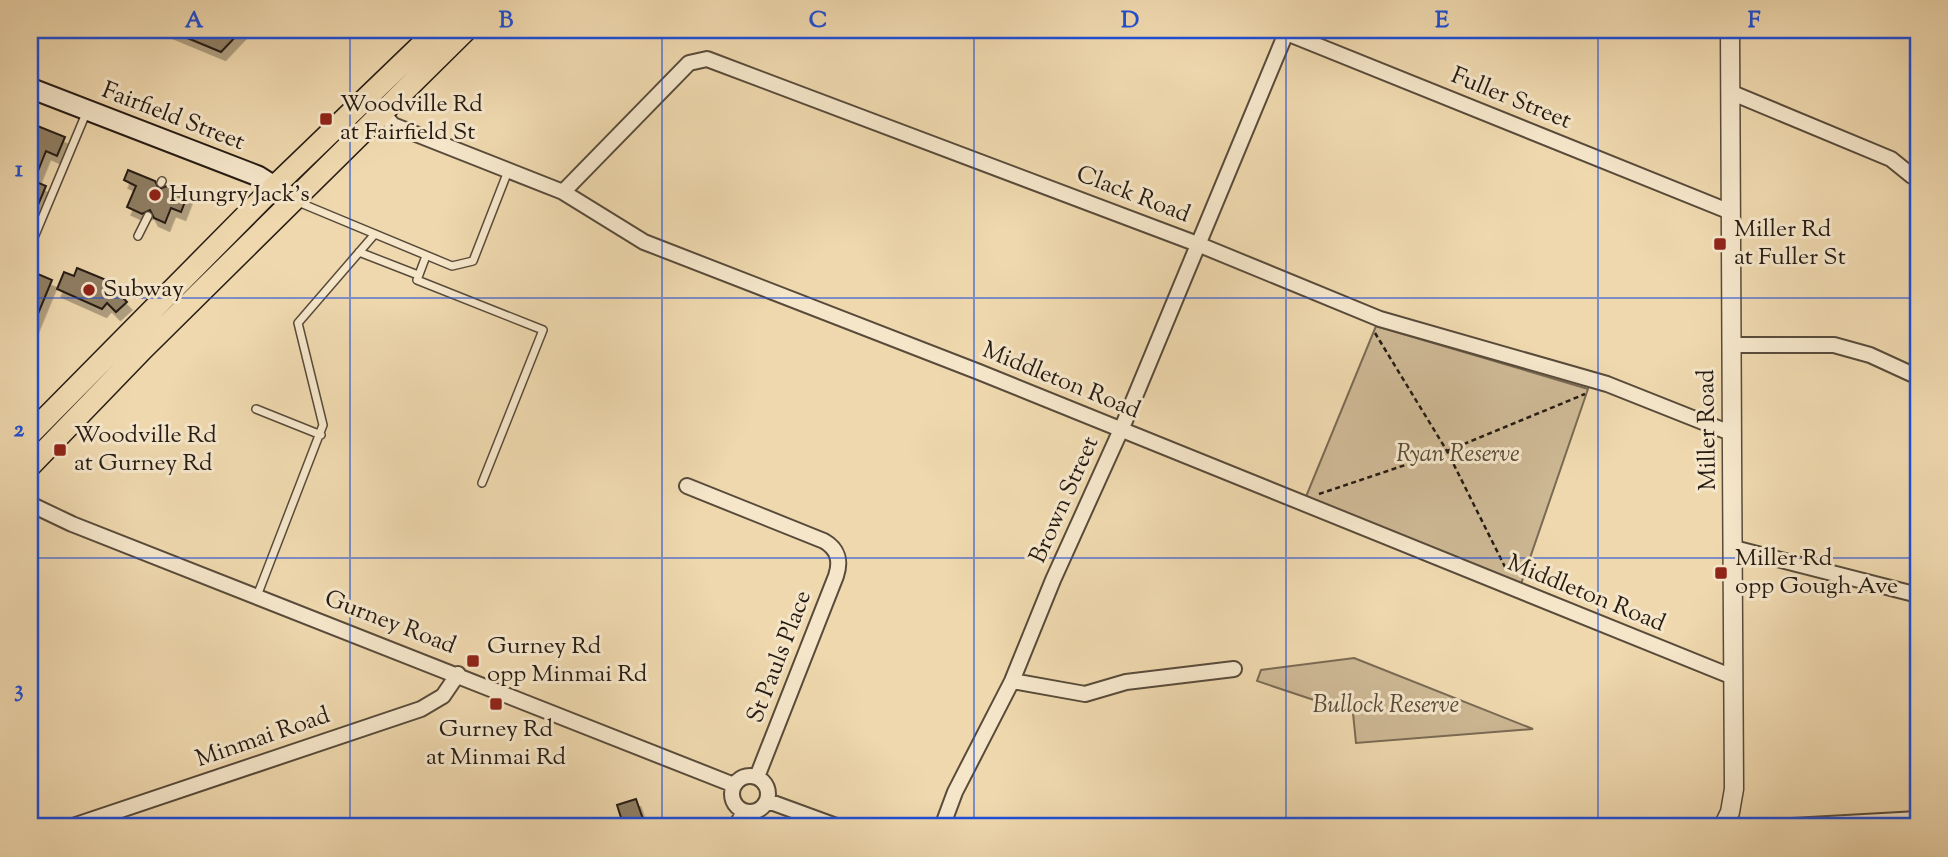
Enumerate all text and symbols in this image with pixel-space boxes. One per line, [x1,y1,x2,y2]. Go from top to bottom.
text: A [185,5,204,38]
text: B [499,5,514,38]
text: C [809,5,827,38]
text: D [1121,5,1139,38]
text: E [1435,5,1449,38]
text: F [1748,5,1761,38]
street label: Fuller Street [1446,59,1576,139]
street label: Fairfield Street [96,74,250,160]
place label: Woodville Rd at Fairfield St [340,88,483,150]
marker: Woodville Rd at Fairfield St [318,111,334,127]
text: 1 [15,154,23,187]
street label: Clack Road [1071,158,1195,232]
place label: Hungry Jack's [169,178,310,212]
marker: Hungry Jack's [147,187,163,203]
place label: Miller Rd at Fuller St [1734,213,1846,275]
marker: Miller Rd at Fuller St [1712,236,1728,252]
place label: Subway [103,273,184,307]
marker: Subway [81,282,97,298]
street label: Middleton Road [977,334,1146,428]
street label: Miller Road [1690,369,1726,491]
text: 2 [14,414,25,447]
place label: Woodville Rd at Gurney Rd [74,419,217,481]
street label: Brown Street [1022,431,1108,569]
park label: Ryan Reserve [1396,438,1520,472]
marker: Woodville Rd at Gurney Rd [52,442,68,458]
place label: Miller Rd opp Gough Ave [1735,542,1898,604]
street label: Middleton Road [1502,547,1671,641]
marker: Miller Rd opp Gough Ave [1713,565,1729,581]
street label: Gurney Road [319,582,461,664]
street label: St Pauls Place [739,586,821,728]
place label: Gurney Rd opp Minmai Rd [487,630,648,692]
marker: Gurney Rd opp Minmai Rd [465,653,481,669]
text: 3 [14,674,24,707]
park label: Bullock Reserve [1313,689,1459,723]
marker: Gurney Rd at Minmai Rd [488,696,504,712]
street label: Minmai Road [191,699,335,777]
place label: Gurney Rd at Minmai Rd [426,713,567,775]

